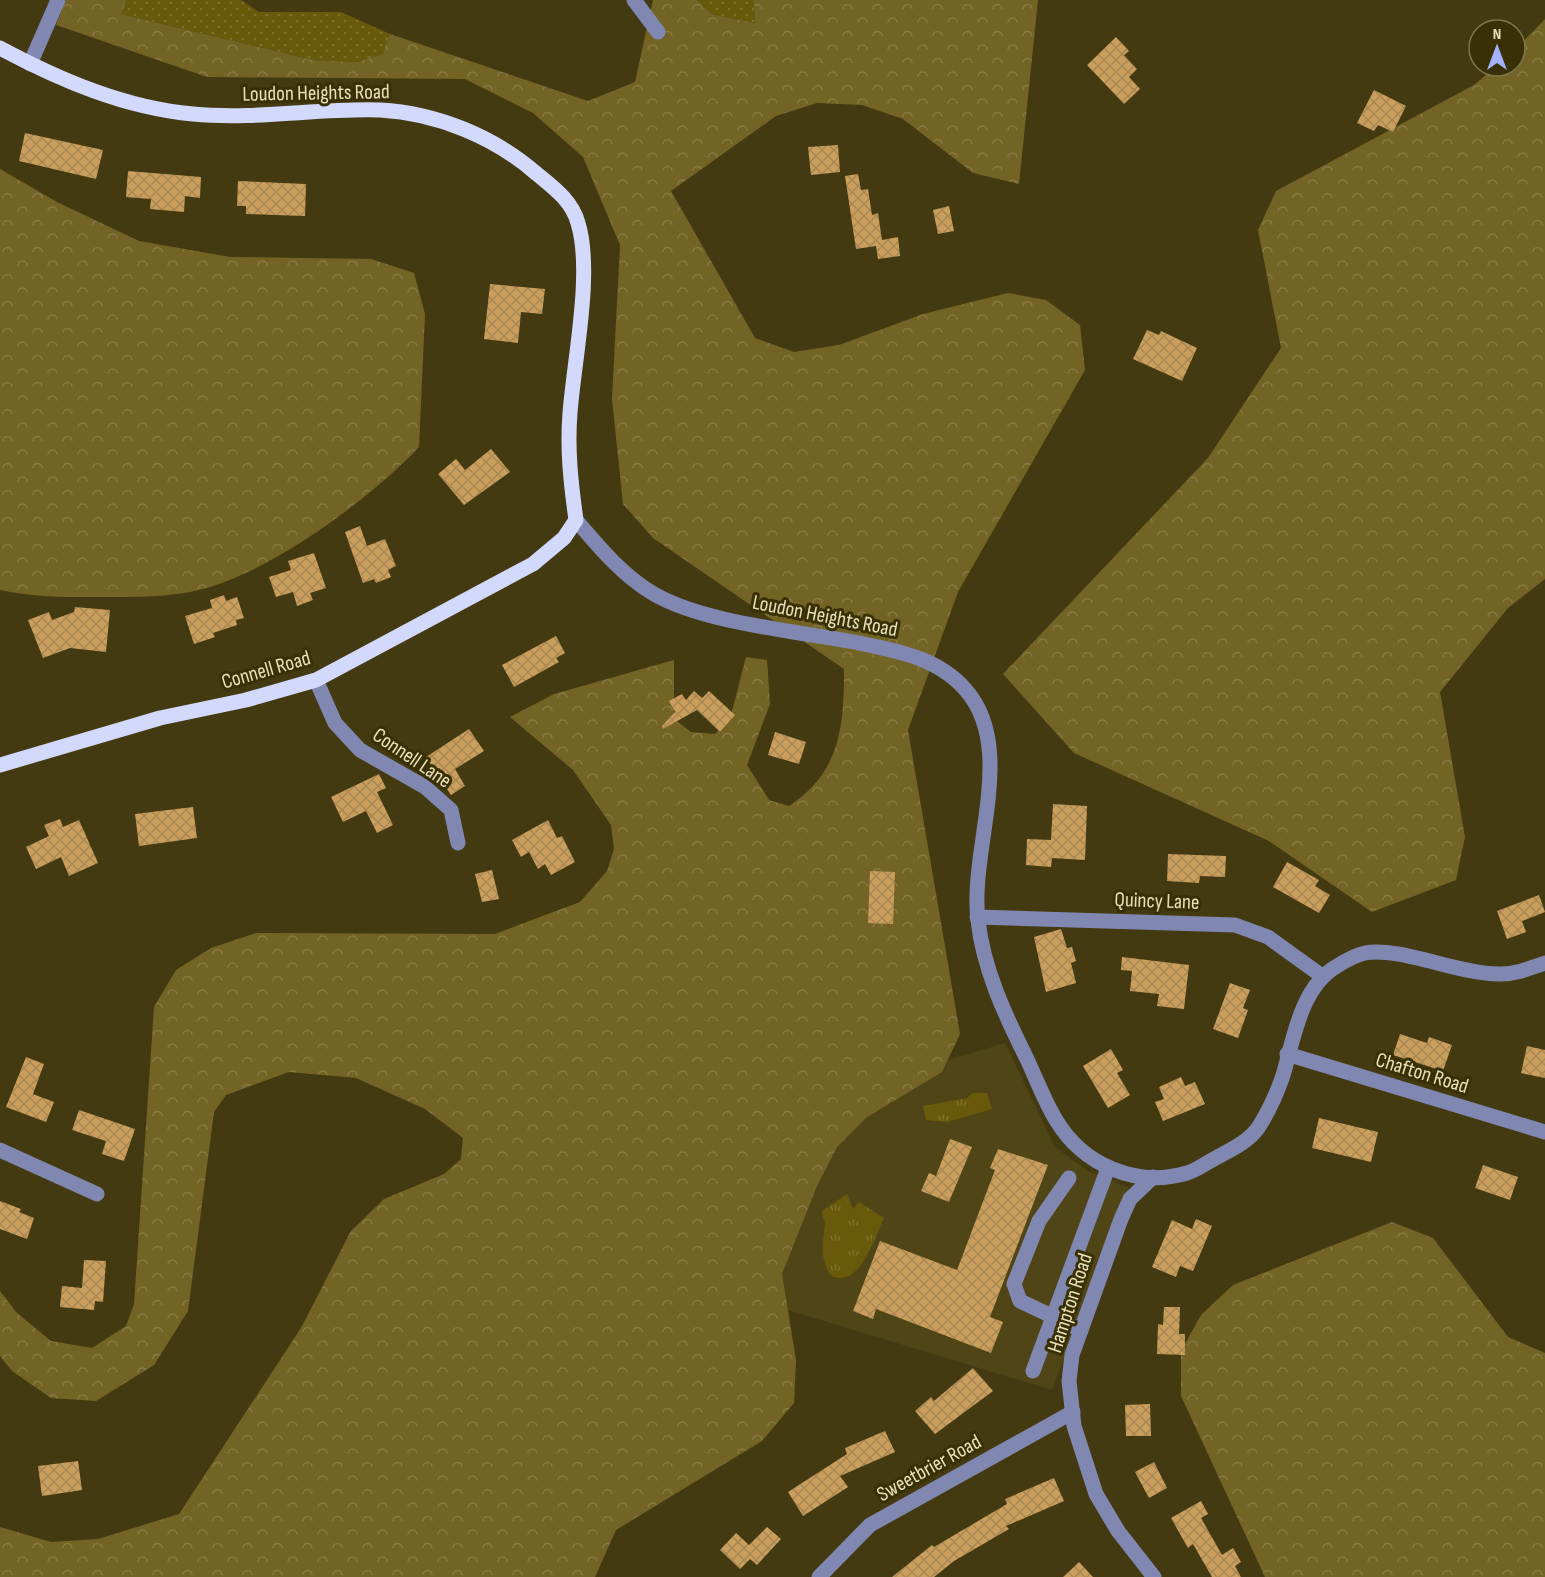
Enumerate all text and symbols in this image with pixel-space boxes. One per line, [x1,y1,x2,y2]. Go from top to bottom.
north arrow [1467,18,1527,78]
text: N [1493,25,1501,44]
street label: Loudon Heights Road [242,79,390,107]
street label: Loudon Heights Road [750,590,900,642]
street label: Connell Road [219,645,313,695]
street label: Connell Lane [368,723,456,793]
street label: Quincy Lane [1114,887,1200,915]
street label: Chafton Road [1373,1047,1471,1099]
street label: Hampton Road [1042,1250,1098,1356]
street label: Sweetbrier Road [872,1429,986,1507]

